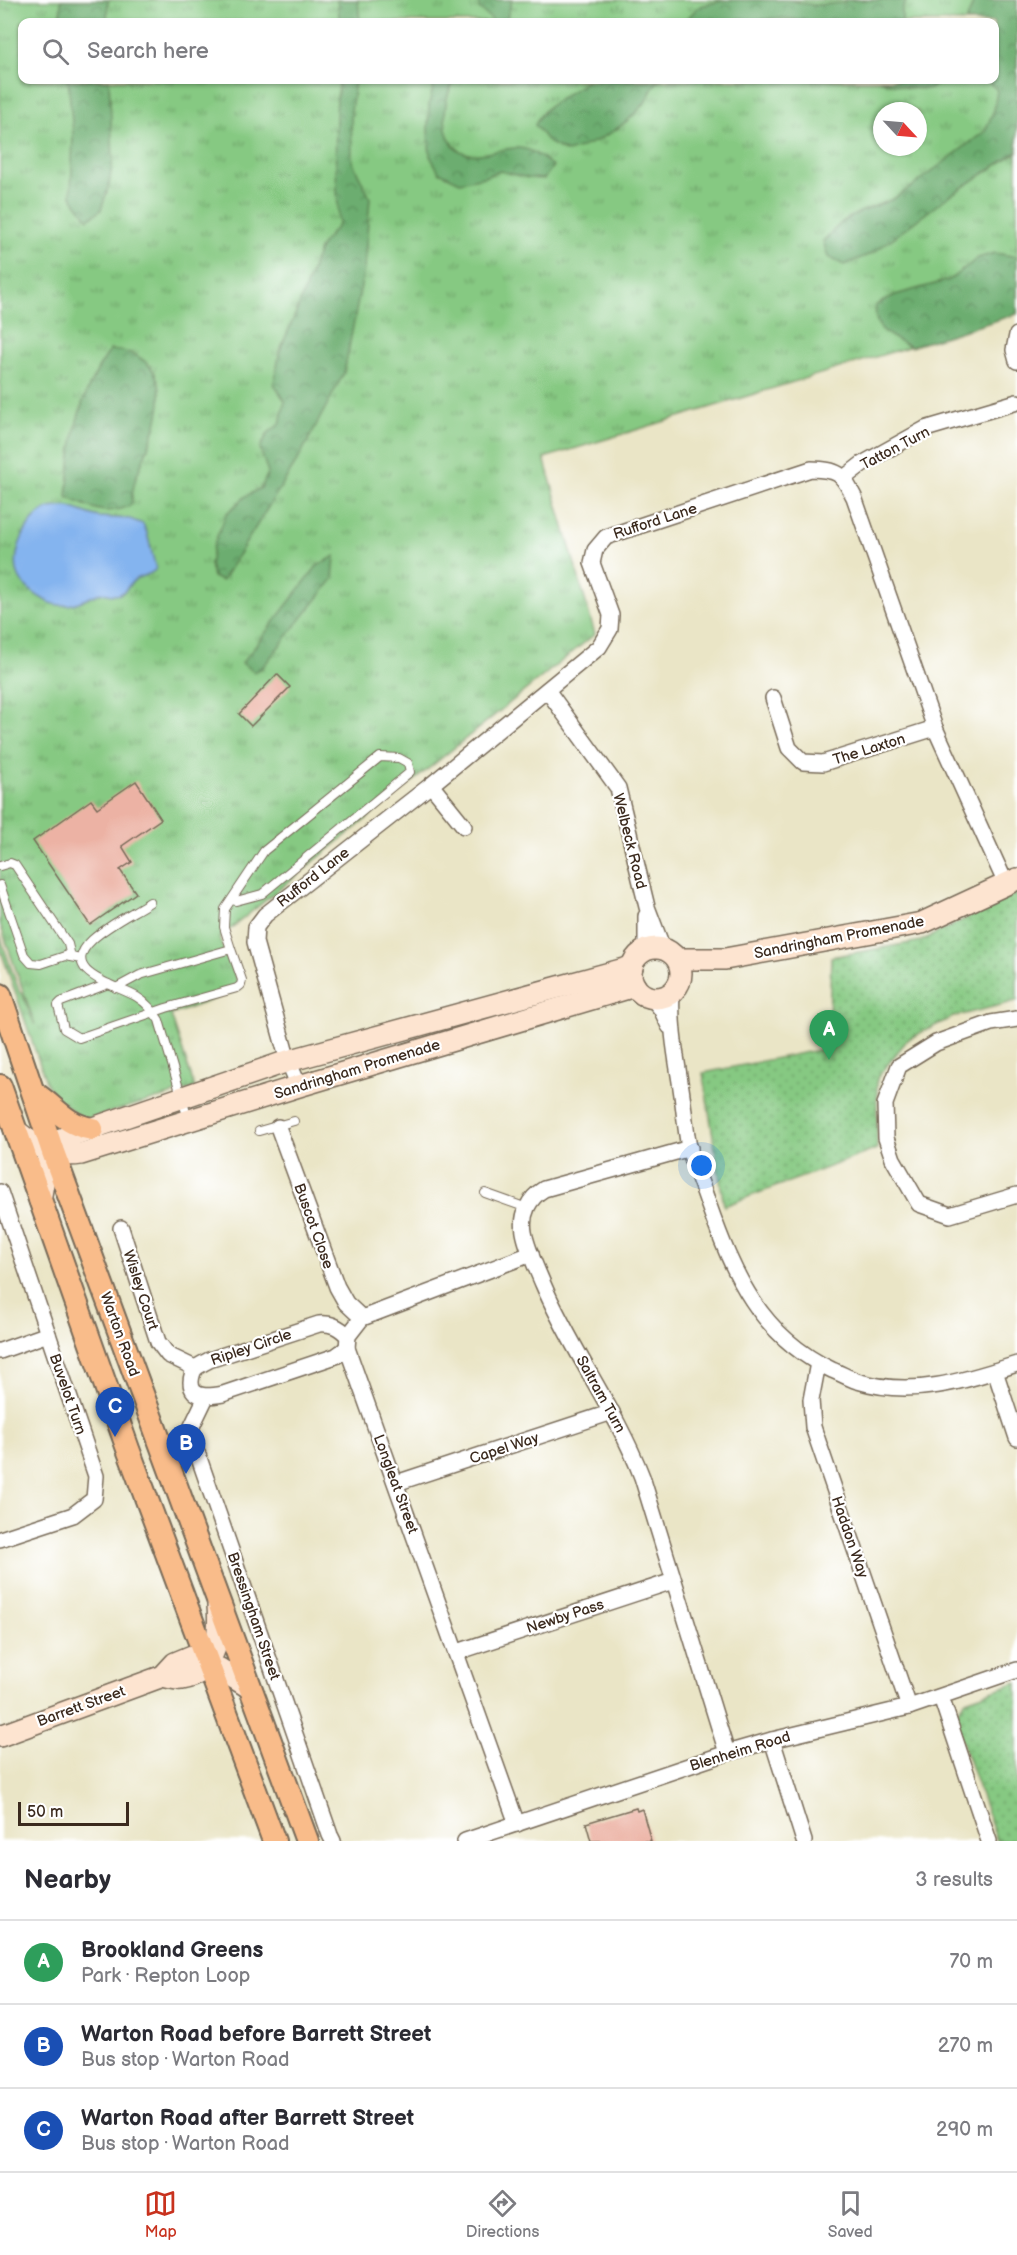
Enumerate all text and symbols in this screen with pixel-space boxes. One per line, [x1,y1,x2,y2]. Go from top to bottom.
search box [18,18,999,84]
icon: search [39,35,72,68]
text: Search here [87,38,209,65]
north arrow [873,102,927,156]
street label: Tatton Turn [857,422,933,475]
street label: Rufford Lane [611,499,700,544]
street label: The Laxton [831,729,908,769]
street label: Welbeck Road [608,791,651,891]
street label: Rufford Lane [273,843,353,912]
street label: Sandringham Promenade [753,912,926,963]
pin: A [810,1010,848,1060]
street label: Sandringham Promenade [272,1035,443,1104]
your location [687,1151,716,1180]
street label: Buscot Close [289,1181,338,1272]
street label: Wisley Court [119,1248,163,1333]
street label: Warton Road [95,1289,144,1379]
street label: Ripley Circle [208,1325,294,1370]
street label: Buvelot Turn [45,1351,90,1437]
street label: Saltram Turn [572,1352,630,1436]
pin: C [96,1388,134,1437]
pin: B [166,1424,206,1474]
street label: Capel Way [467,1428,541,1469]
street label: Longleat Street [369,1432,422,1537]
street label: Haddon Way [827,1494,872,1581]
street label: Bressingham Street [223,1550,284,1683]
street label: Newby Pass [524,1595,607,1638]
street label: Barrett Street [35,1682,128,1731]
street label: Blenheim Road [687,1727,793,1776]
scale bar [18,1799,129,1826]
text: 50 m [27,1803,63,1822]
text: Nearby [24,1865,111,1896]
text: 3 results [915,1868,993,1892]
text: Brookland Greens [81,1937,263,1964]
text: A [37,1950,50,1974]
text: 70 m [949,1950,993,1974]
text: Park · Repton Loop [81,1964,250,1988]
text: Warton Road before Barrett Street [81,2021,431,2048]
text: B [36,2034,51,2058]
text: 270 m [938,2034,993,2058]
text: Bus stop · Warton Road [81,2048,290,2072]
text: Warton Road after Barrett Street [81,2105,414,2132]
text: C [36,2118,51,2142]
text: 290 m [936,2118,993,2142]
text: Bus stop · Warton Road [81,2132,290,2156]
tab: Map [144,2187,177,2242]
tab: Directions [466,2187,539,2242]
tab: Saved [828,2187,873,2242]

